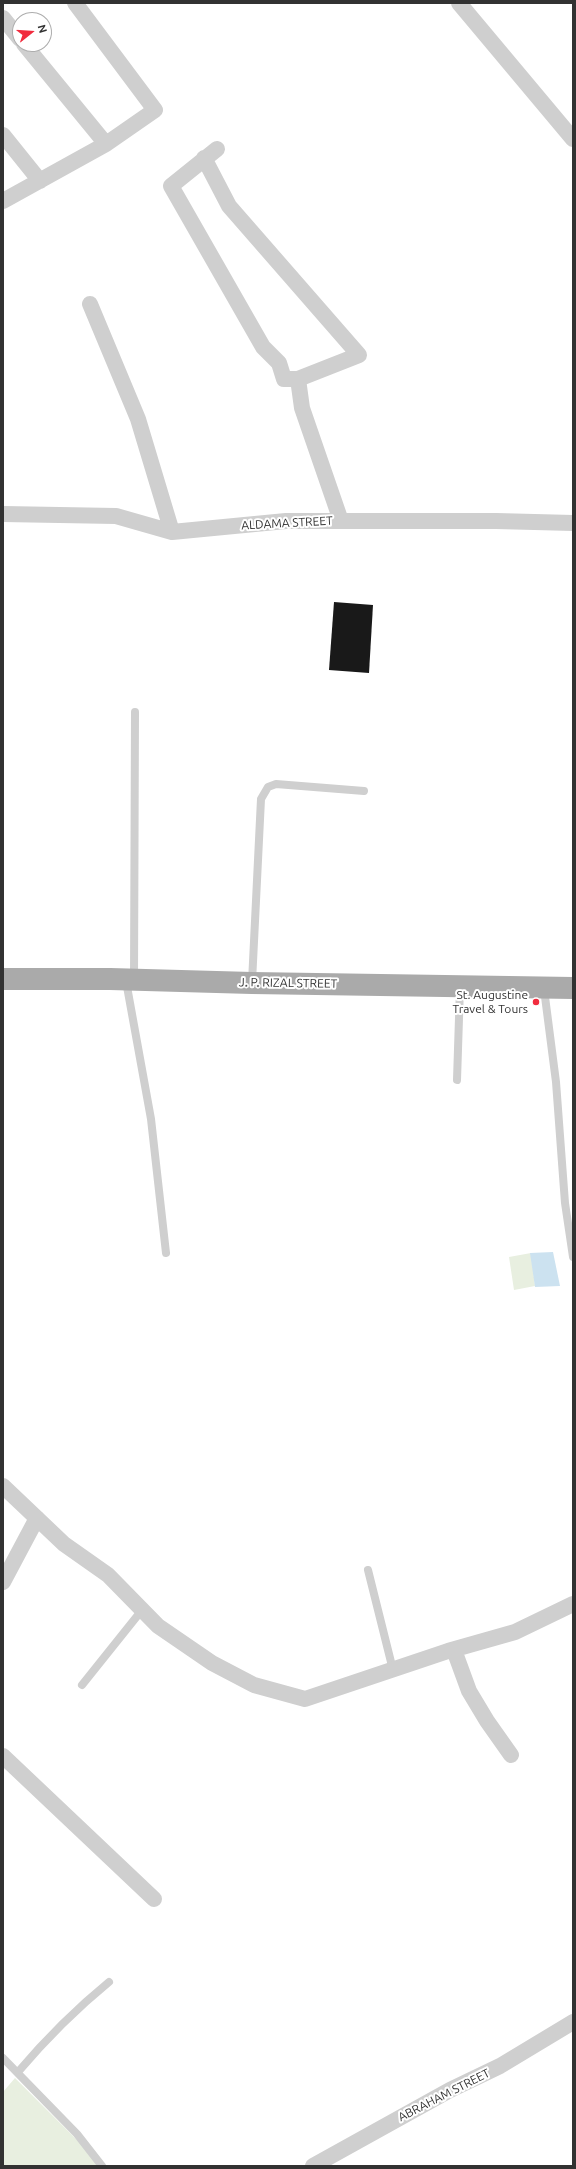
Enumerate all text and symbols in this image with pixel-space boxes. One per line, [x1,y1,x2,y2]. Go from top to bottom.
north arrow [12,12,52,52]
text: N [36,23,49,34]
street label: ALDAMA STREET [241,513,333,533]
street label: J. P. RIZAL STREET [239,975,337,991]
place label: St. Augustine Travel & Tours [452,988,528,1016]
marker: St. Augustine Travel & Tours [531,997,541,1007]
street label: ABRAHAM STREET [396,2066,492,2124]

